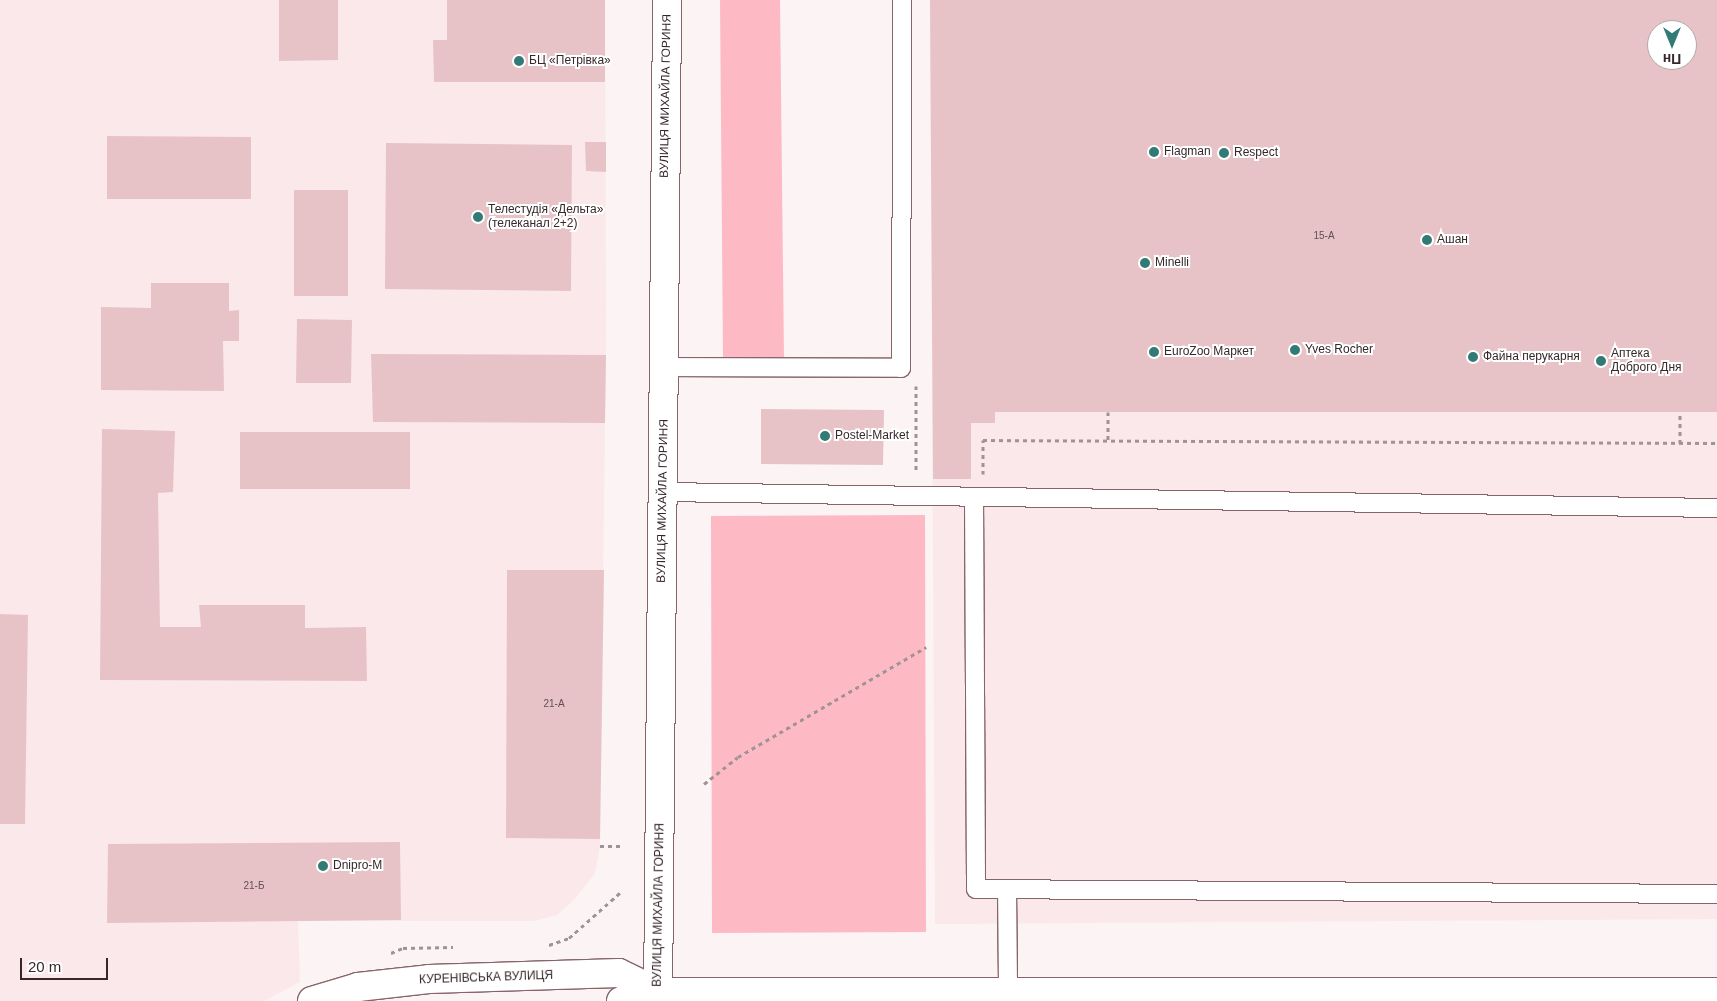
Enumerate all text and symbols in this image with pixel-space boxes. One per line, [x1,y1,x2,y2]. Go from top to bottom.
street label: ВУЛИЦЯ МИХАЙЛА ГОРИНЯ [657,14,675,178]
north arrow [1647,20,1697,70]
text: Пн [1663,51,1681,67]
place label: БЦ «Петрівка» [529,54,611,68]
marker: БЦ «Петрівка» [513,55,525,67]
place label: Flagman [1164,145,1211,159]
marker: Flagman [1148,146,1160,158]
place label: Respect [1234,146,1278,160]
marker: Respect [1218,147,1230,159]
place label: Телестудія «Дельта» (телеканал 2+2) [488,203,603,231]
marker: Телестудія «Дельта» (телеканал 2+2) [472,211,484,223]
house number: 15-А [1313,230,1335,242]
place label: Ашан [1437,233,1468,247]
marker: Ашан [1421,234,1433,246]
place label: Minelli [1155,256,1189,270]
marker: Minelli [1139,257,1151,269]
place label: Yves Rocher [1305,343,1373,357]
marker: Yves Rocher [1289,344,1301,356]
place label: EuroZoo Маркет [1164,345,1254,359]
marker: EuroZoo Маркет [1148,346,1160,358]
place label: Аптека Доброго Дня [1611,347,1682,375]
place label: Файна перукарня [1483,350,1580,364]
marker: Файна перукарня [1467,351,1479,363]
marker: Аптека Доброго Дня [1595,355,1607,367]
street label: ВУЛИЦЯ МИХАЙЛА ГОРИНЯ [654,419,672,583]
place label: Postel-Market [835,429,909,443]
marker: Postel-Market [819,430,831,442]
house number: 21-А [543,698,565,710]
street label: ВУЛИЦЯ МИХАЙЛА ГОРИНЯ [650,823,668,987]
place label: Dnipro-M [333,859,382,873]
marker: Dnipro-M [317,860,329,872]
house number: 21-Б [243,880,265,892]
scale bar [22,948,110,980]
text: 20 m [28,958,61,975]
street label: КУРЕНІВСЬКА ВУЛИЦЯ [419,968,553,988]

